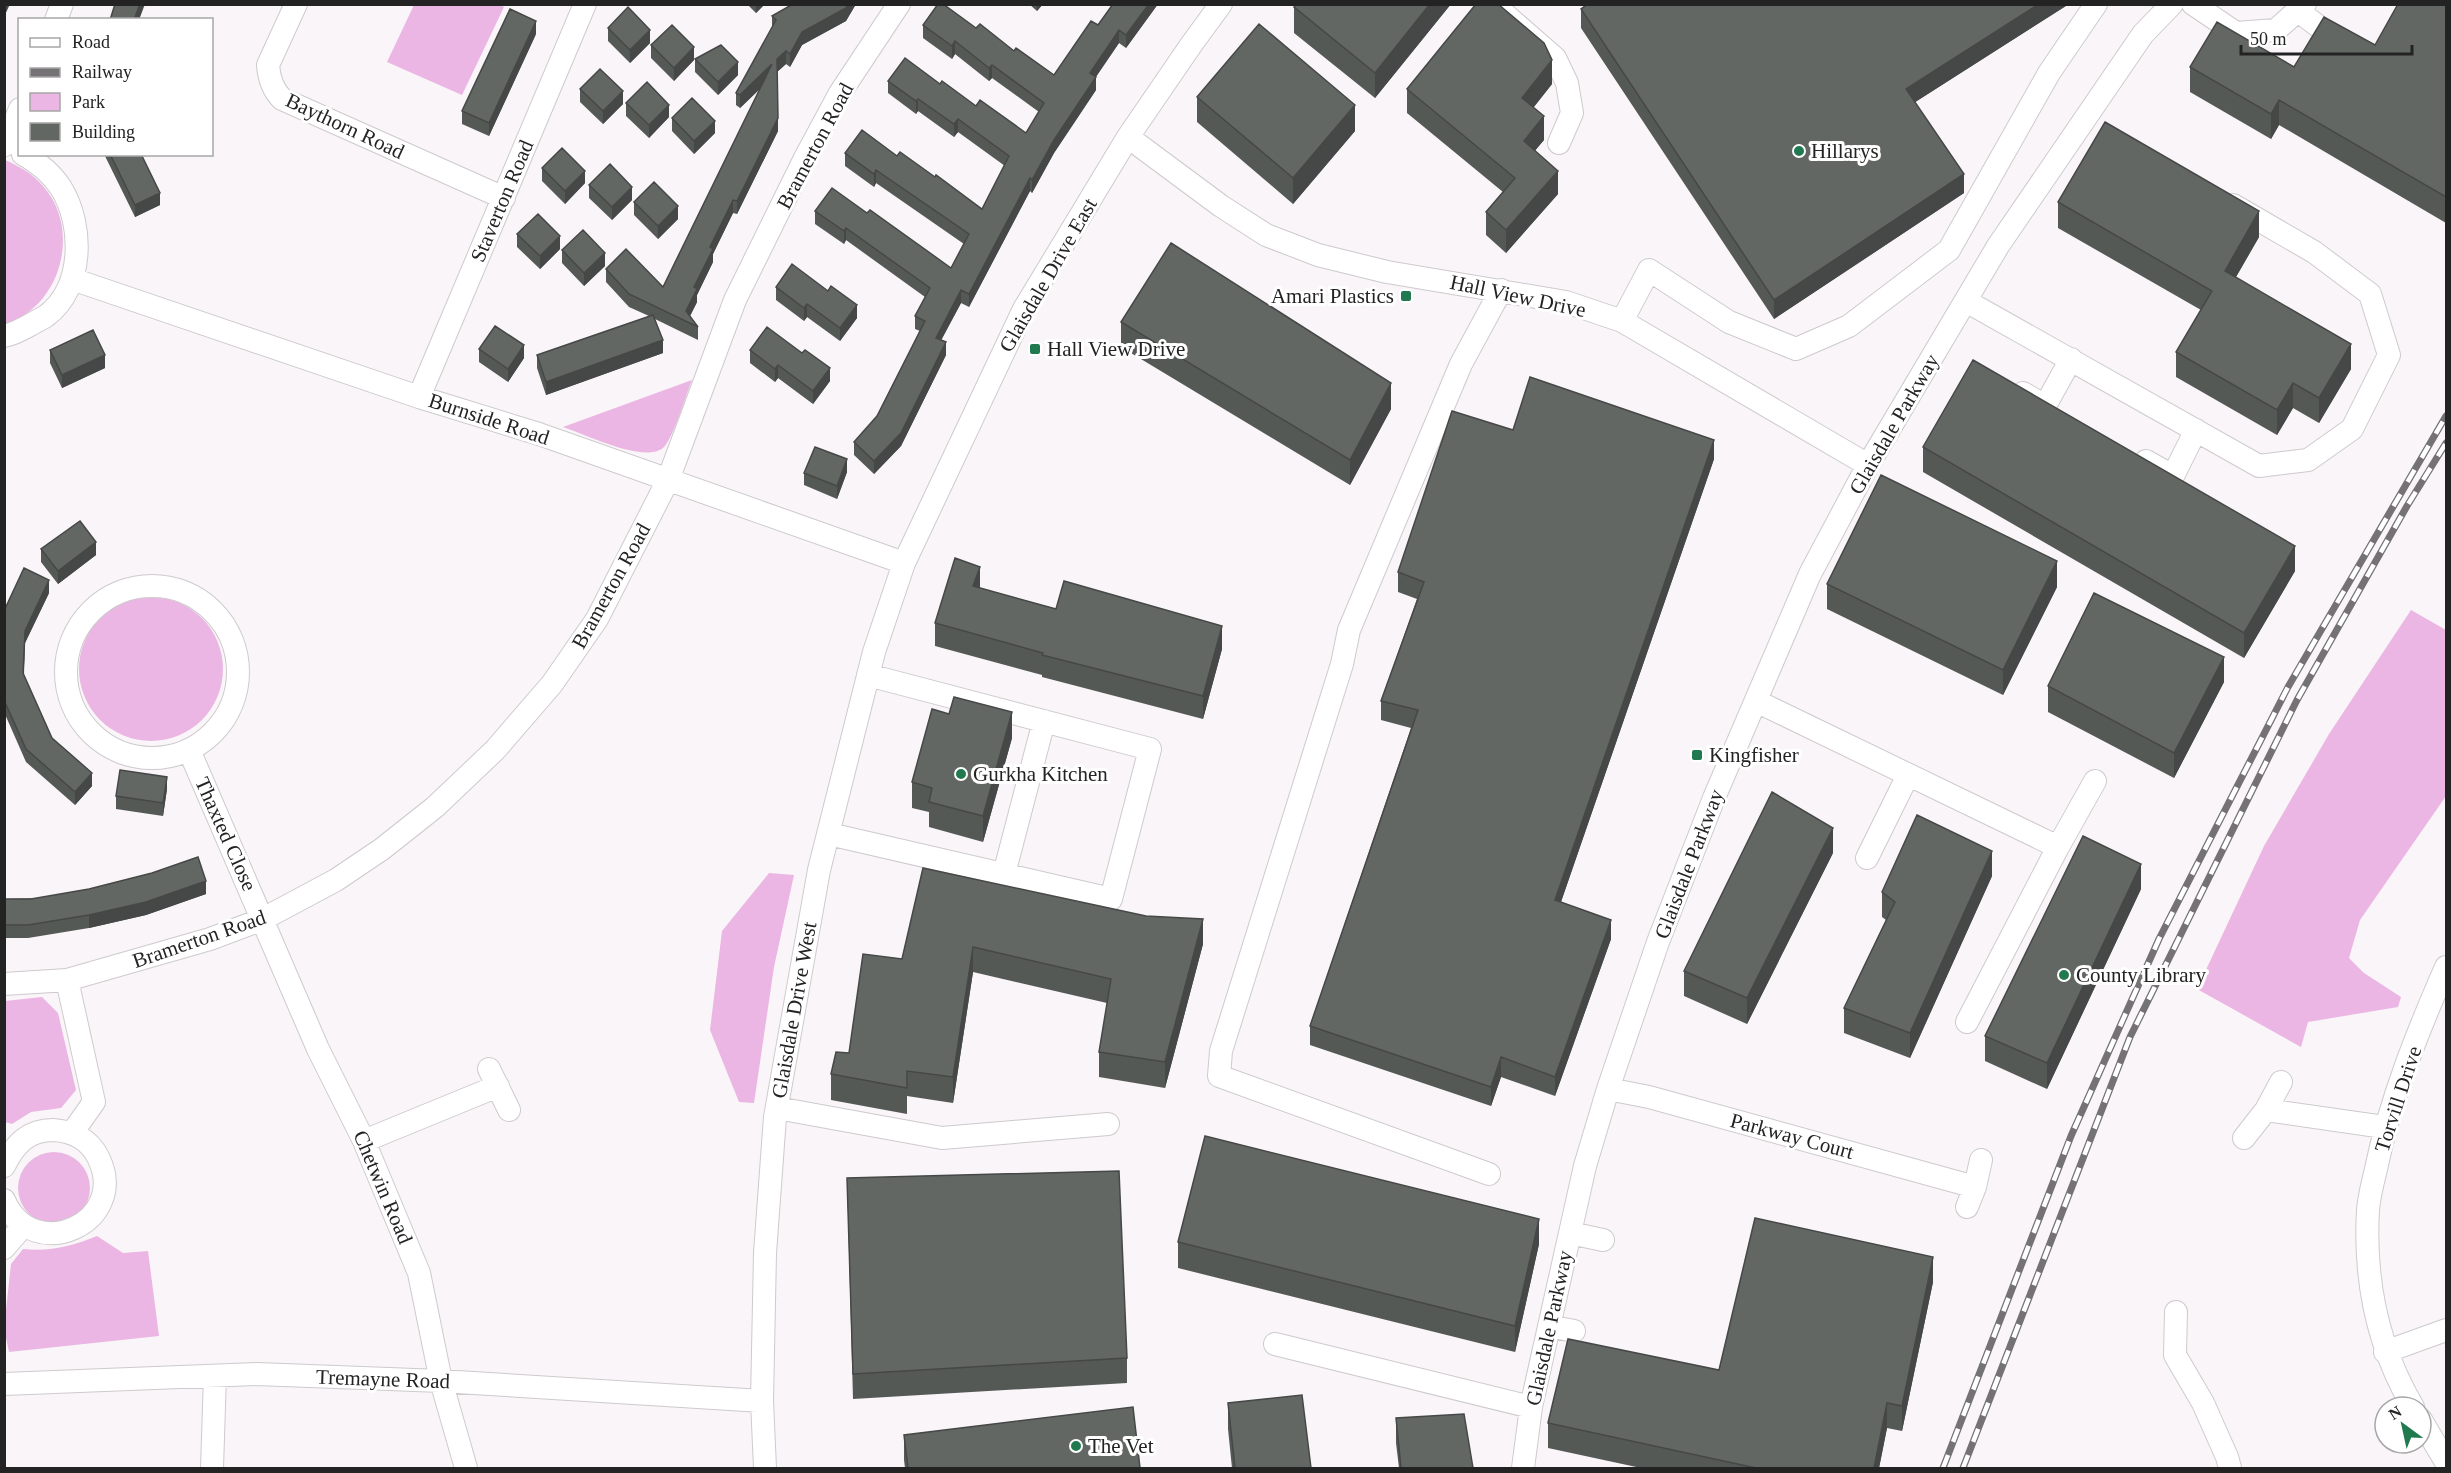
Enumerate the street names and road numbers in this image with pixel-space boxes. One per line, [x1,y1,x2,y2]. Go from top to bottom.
street label: Bramerton Road [772,78,859,213]
street label: Baythorn Road [282,88,408,164]
street label: Staverton Road [466,136,539,266]
street label: Glaisdale Drive East [994,194,1102,356]
street label: Hall View Drive [1448,270,1588,322]
street label: Glaisdale Parkway [1844,349,1944,498]
street label: Burnside Road [426,388,553,450]
street label: Bramerton Road [567,519,656,653]
street label: Thaxted Close [190,773,262,895]
street label: Glaisdale Parkway [1649,785,1729,942]
street label: Bramerton Road [129,905,269,973]
street label: Glaisdale Drive West [767,920,821,1100]
street label: Torvill Drive [2370,1043,2426,1155]
street label: Parkway Court [1728,1108,1856,1164]
street label: Chetwin Road [348,1127,418,1248]
street label: Glaisdale Parkway [1521,1248,1577,1408]
street label: Tremayne Road [316,1365,451,1393]

